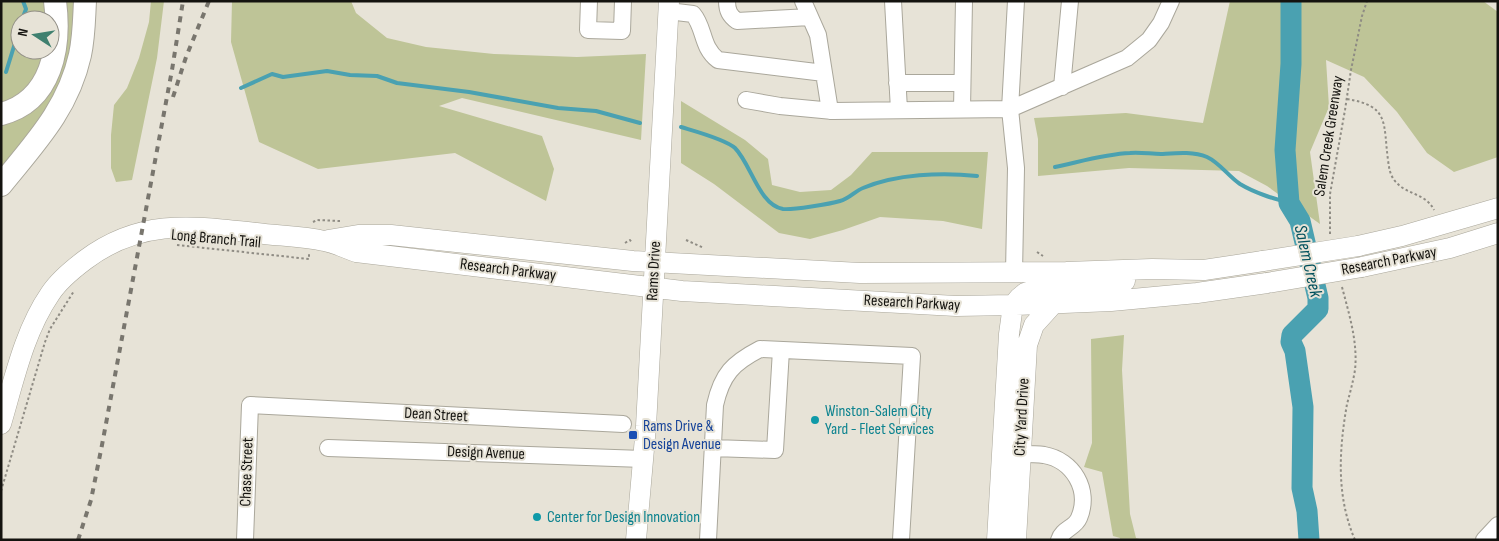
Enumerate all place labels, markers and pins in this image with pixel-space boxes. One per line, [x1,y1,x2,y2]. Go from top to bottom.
place label: Winston-Salem City Yard - Fleet Services [825,402,934,439]
marker: Winston-Salem City Yard - Fleet Services [809,414,821,426]
place label: Rams Drive & Design Avenue [643,417,721,454]
marker: Rams Drive & Design Avenue [627,429,639,441]
place label: Center for Design Innovation [547,508,700,527]
marker: Center for Design Innovation [531,511,543,523]

